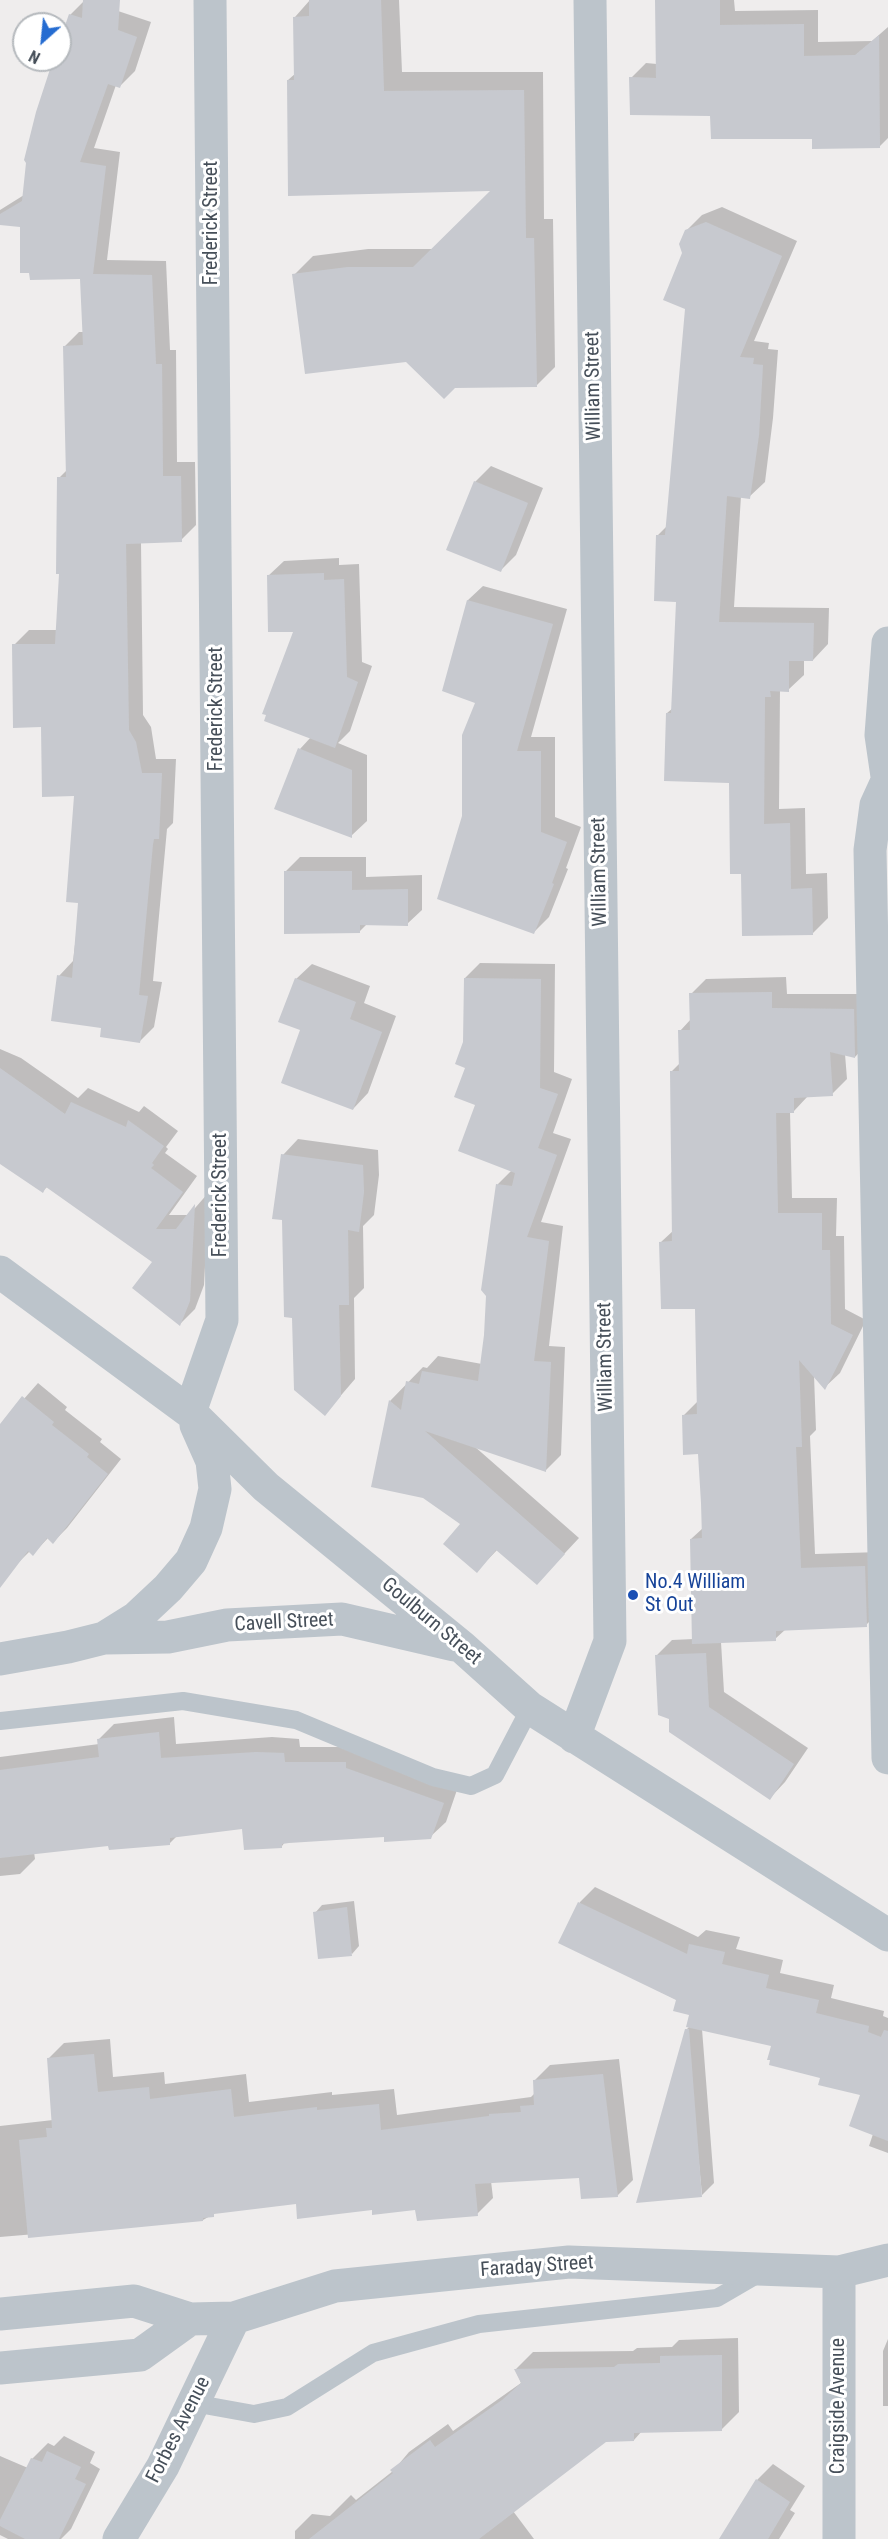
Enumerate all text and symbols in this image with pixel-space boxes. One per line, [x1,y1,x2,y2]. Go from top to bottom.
north arrow [12,12,72,72]
text: N [26,46,43,67]
street label: Frederick Street [200,161,224,285]
street label: William Street [581,331,607,441]
street label: Frederick Street [205,647,229,771]
street label: William Street [587,817,613,927]
street label: Frederick Street [209,1133,233,1257]
street label: William Street [593,1302,619,1412]
place label: No.4 William St Out [645,1571,745,1618]
street label: Goulburn Street [376,1573,486,1671]
marker: No.4 William St Out [626,1588,640,1602]
street label: Cavell Street [234,1608,334,1638]
street label: Faraday Street [480,2251,594,2283]
street label: Craigside Avenue [827,2338,851,2474]
street label: Forbes Avenue [142,2373,216,2487]

